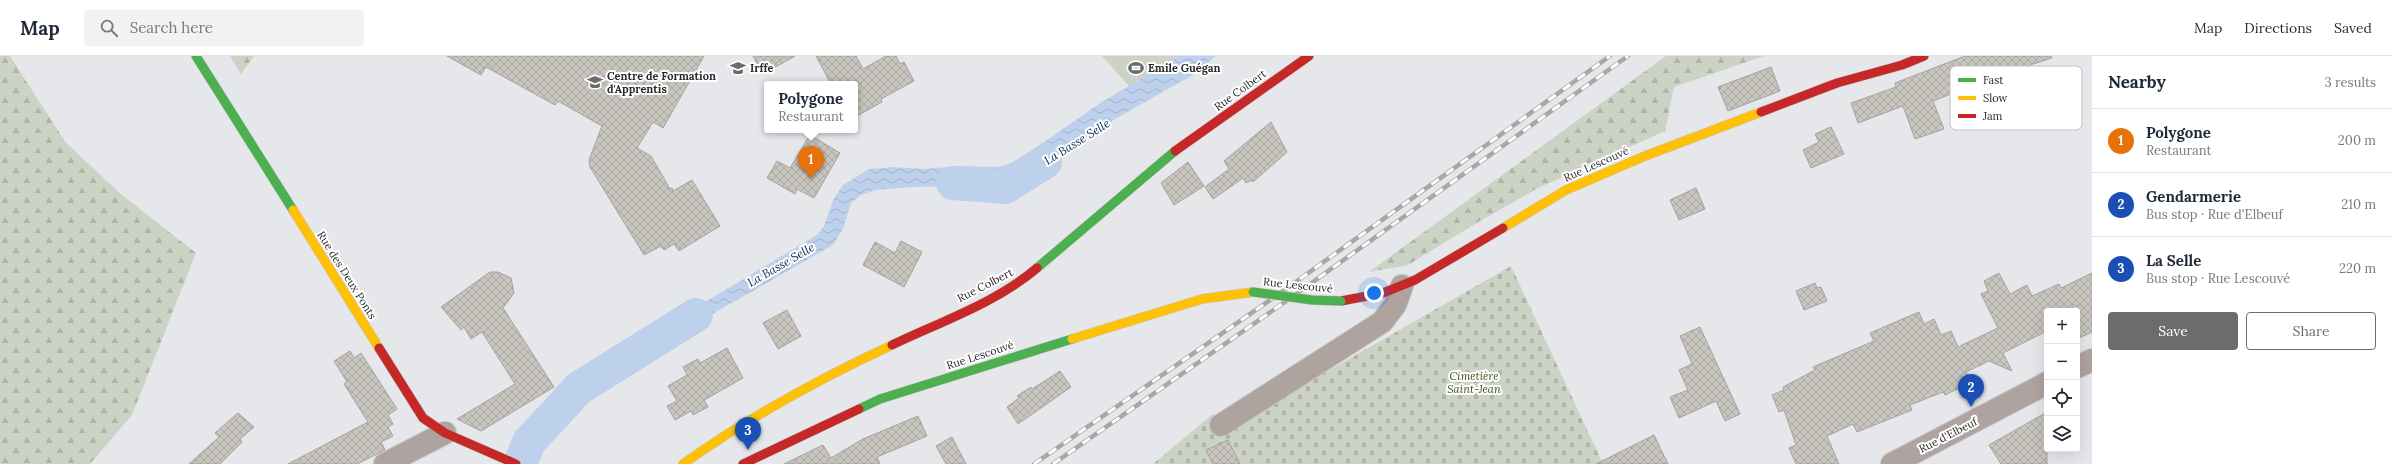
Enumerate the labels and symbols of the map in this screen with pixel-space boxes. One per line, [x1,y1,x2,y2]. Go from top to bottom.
school or university icon: Irffe [729,59,747,77]
sports icon: Emile Guégan [1127,59,1145,77]
place label: Irffe [750,61,773,75]
place label: Emile Guégan [1148,61,1221,75]
street label: Rue Colbert [1211,66,1269,114]
legend [1950,66,2082,130]
place label: Centre de Formation d'Apprentis [607,69,716,96]
school or university icon: Centre de Formation d'Apprentis [586,73,604,91]
text: Fast [1983,73,2004,87]
text: Slow [1983,91,2008,105]
text: Jam [1982,109,2003,123]
water label: La Basse Selle [1041,115,1113,168]
street label: Rue Lescouvé [1561,143,1631,185]
pin: 1 [798,146,824,179]
street label: Rue des Deux Ponts [314,228,380,322]
water label: La Basse Selle [745,239,817,290]
street label: Rue Colbert [955,265,1016,305]
street label: Rue Lescouvé [1262,274,1334,296]
your location [1364,283,1384,303]
street label: Rue Lescouvé [945,338,1015,372]
park label: Cimetière Saint-Jean [1447,369,1501,396]
pin: 2 [1958,374,1984,407]
street label: Rue d'Elbeuf [1916,414,1981,456]
pin: 3 [735,417,761,450]

